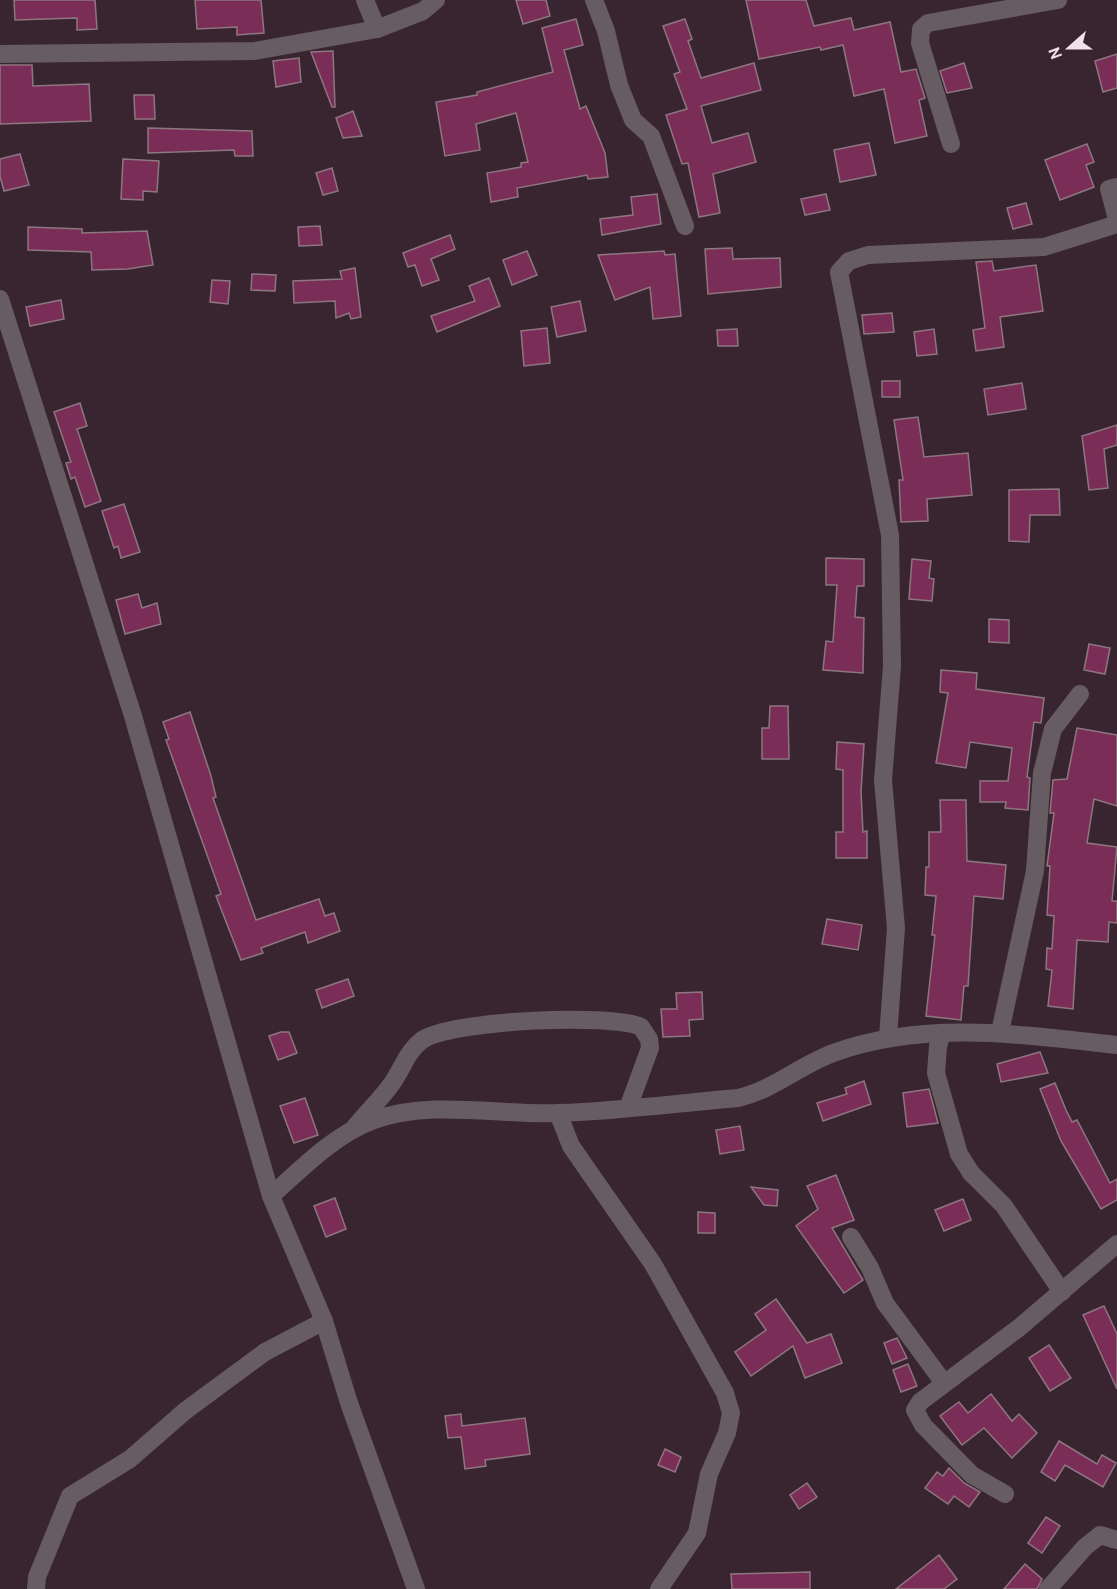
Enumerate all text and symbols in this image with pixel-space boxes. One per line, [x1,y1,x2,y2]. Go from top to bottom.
north arrow [1039,18,1099,78]
text: N [1045,45,1066,62]

